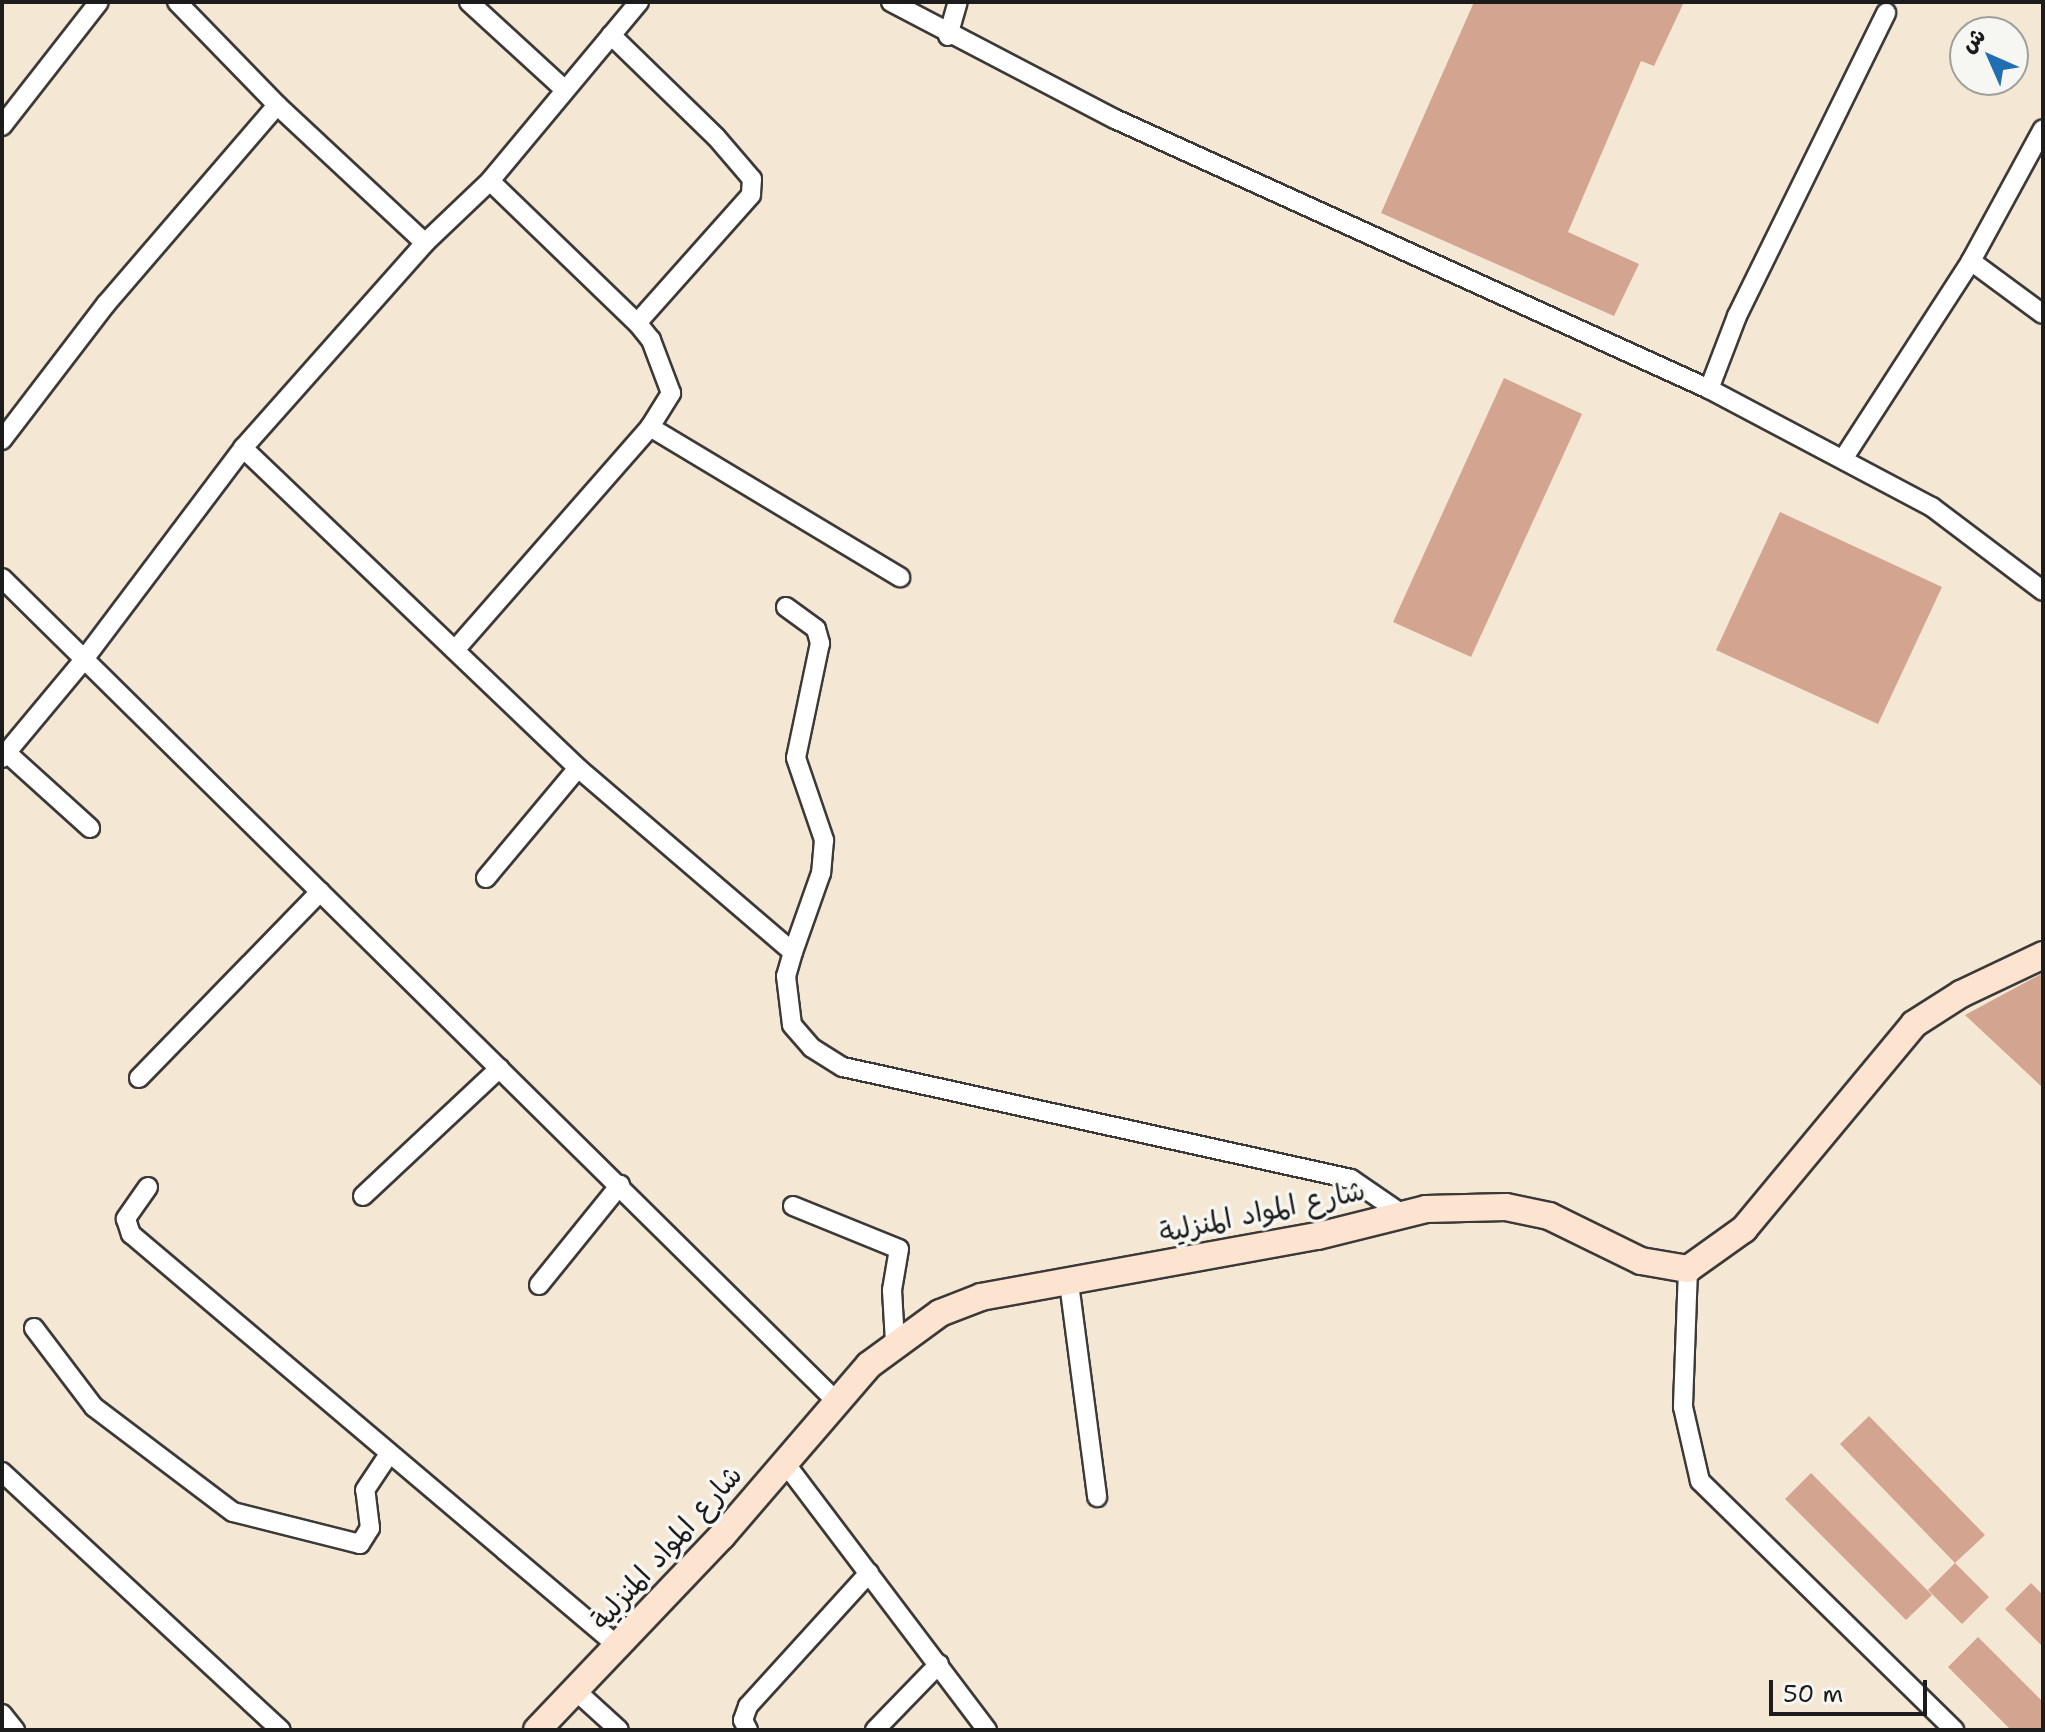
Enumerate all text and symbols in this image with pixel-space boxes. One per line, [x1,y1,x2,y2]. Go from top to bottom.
north arrow [1949,16,2029,96]
text: ش [1954,21,1992,59]
street label: شارع المواد المنزلية [1156,1173,1368,1249]
street label: شارع المواد المنزلية [583,1458,749,1636]
scale bar [1773,1664,1931,1714]
text: 50 m [1783,1678,1843,1710]

